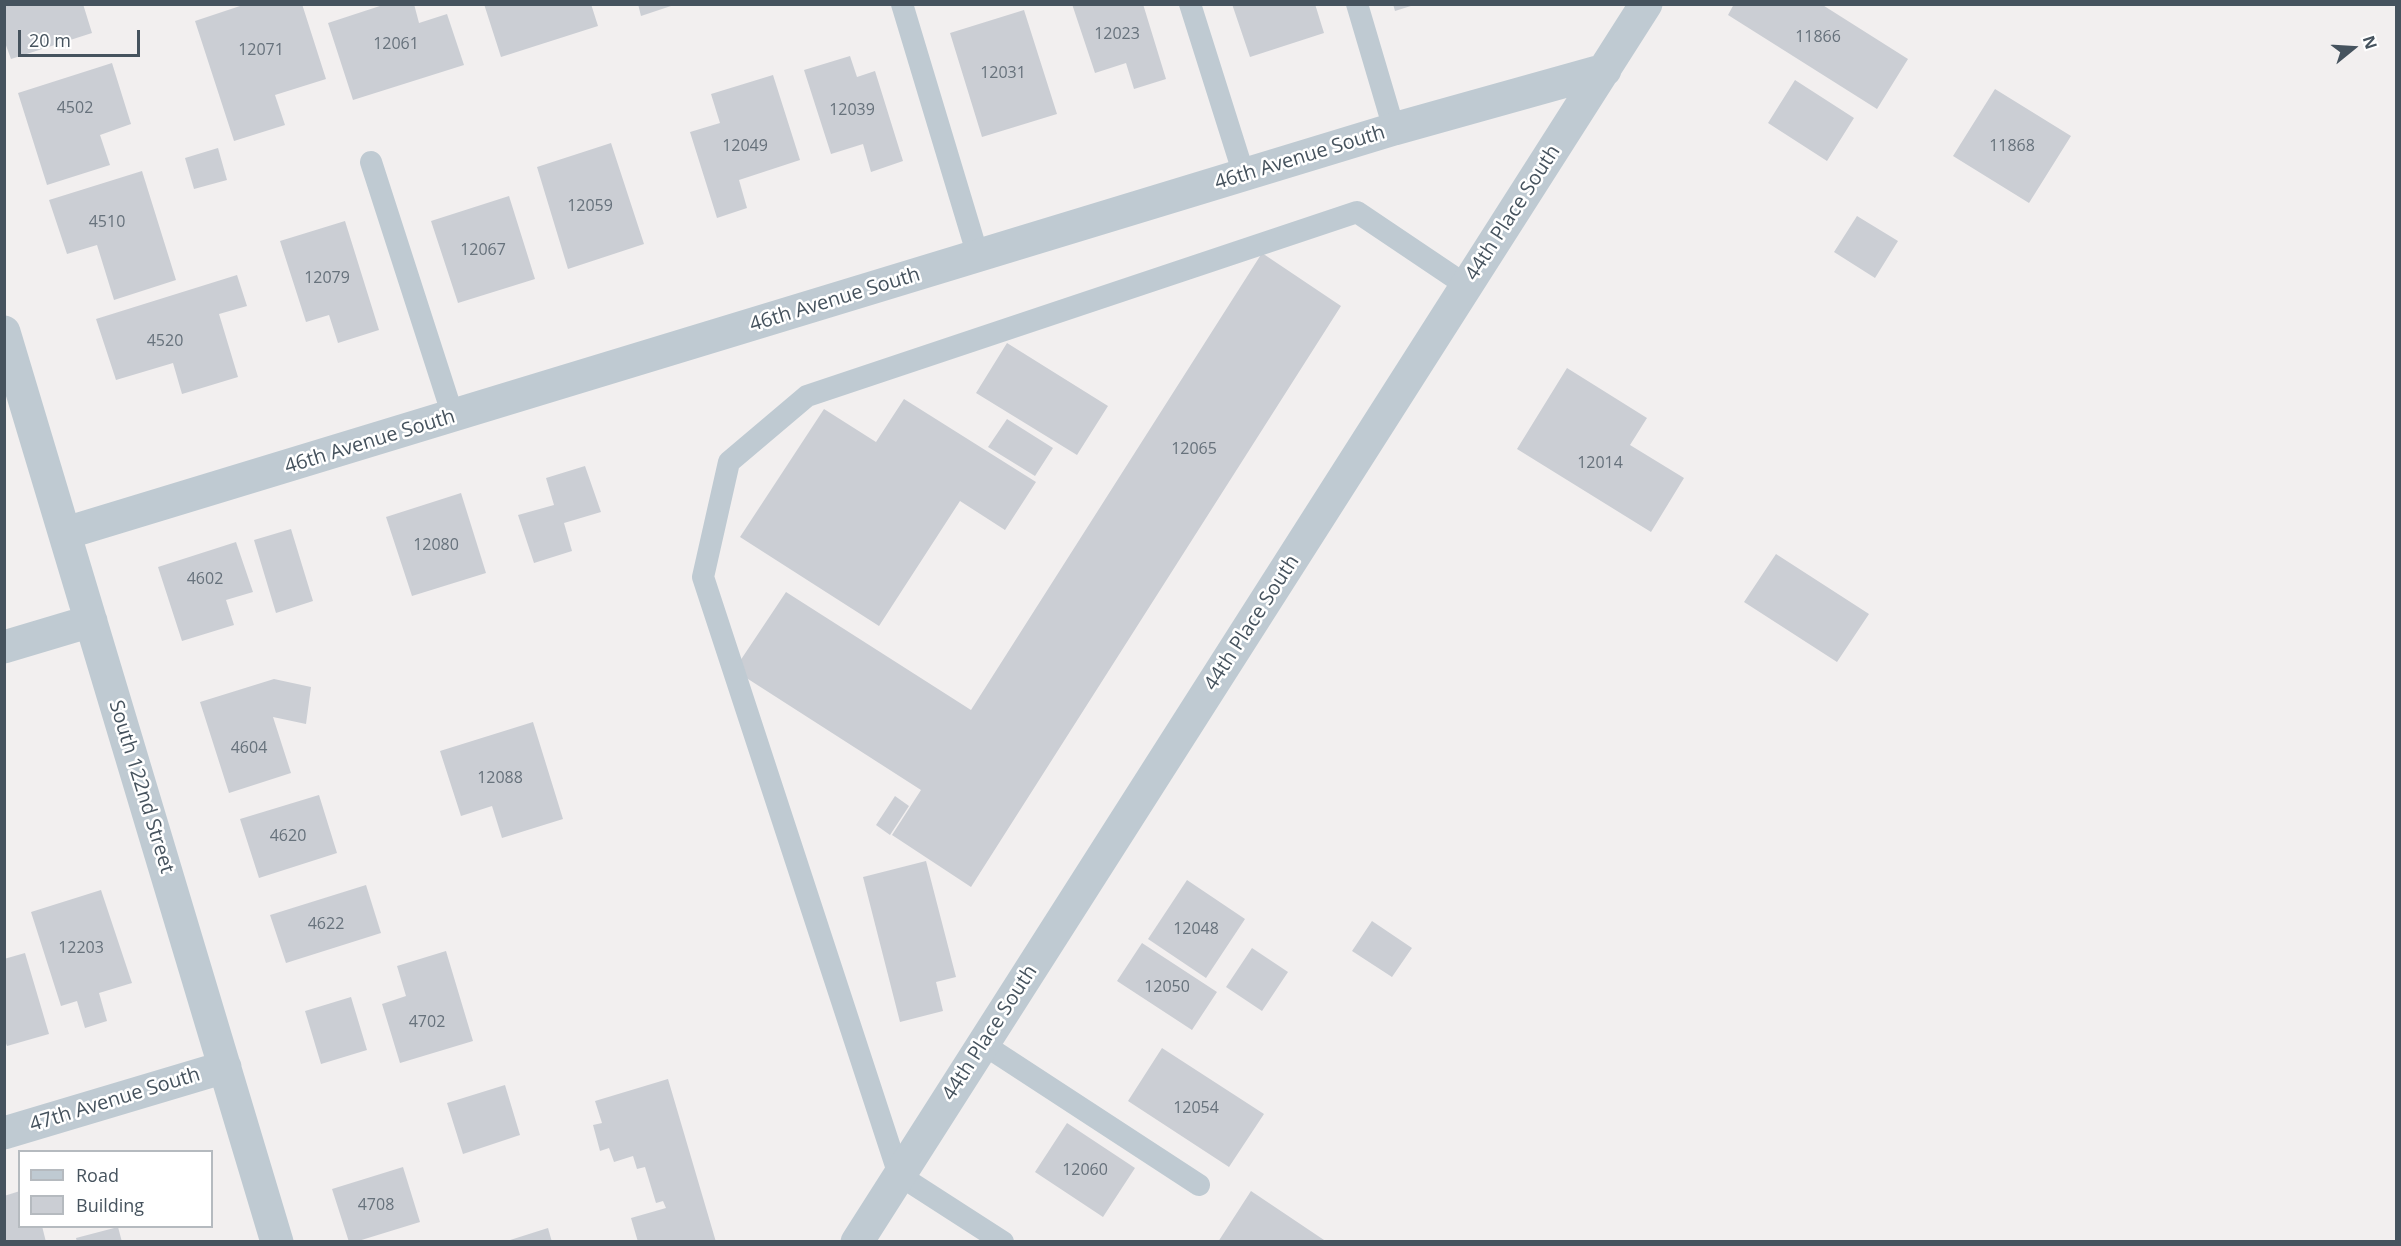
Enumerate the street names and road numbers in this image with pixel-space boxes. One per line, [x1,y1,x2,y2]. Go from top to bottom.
street label: 46th Avenue South [1212,121,1388,195]
street label: 44th Place South [1460,141,1566,285]
street label: 46th Avenue South [747,263,923,337]
street label: 46th Avenue South [282,405,458,479]
street label: 44th Place South [1199,551,1305,695]
street label: South 122nd Street [103,698,179,876]
street label: 44th Place South [937,961,1043,1105]
street label: 47th Avenue South [27,1063,203,1137]

